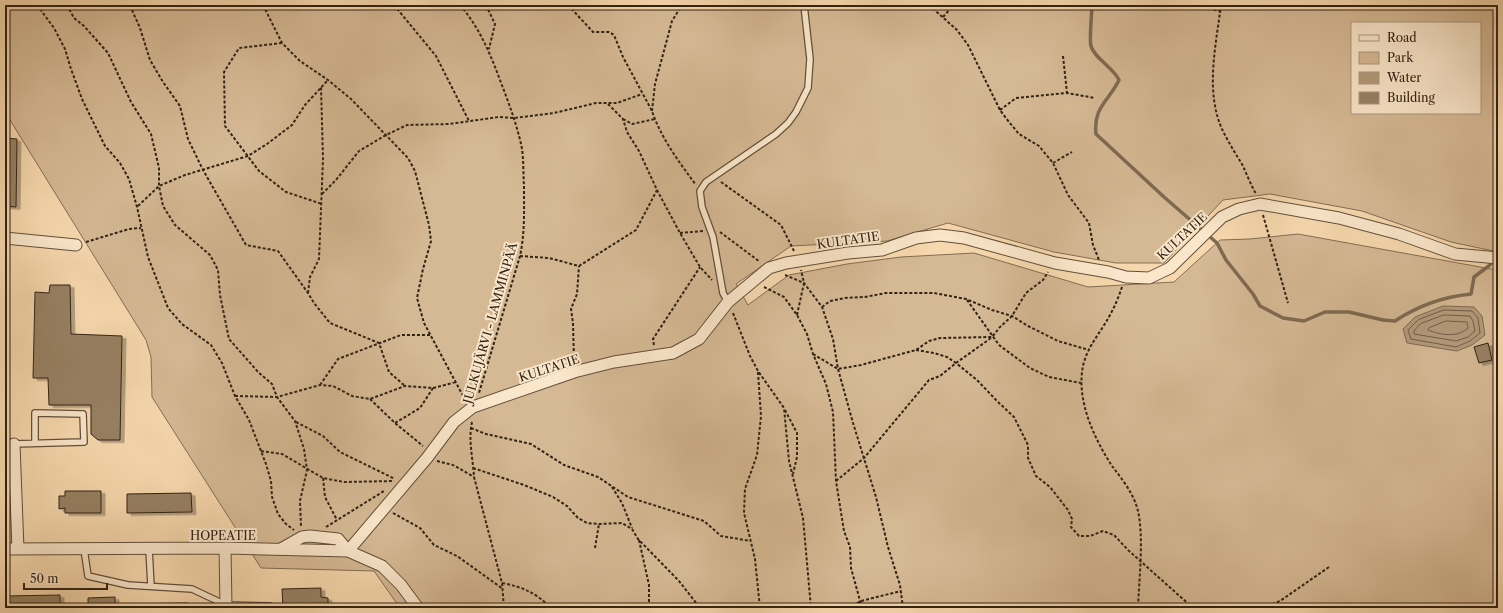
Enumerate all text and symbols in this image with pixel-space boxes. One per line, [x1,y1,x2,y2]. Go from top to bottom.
legend [1351,22,1481,114]
text: Road [1387,30,1417,45]
text: Park [1387,50,1414,65]
text: Water [1386,70,1421,85]
text: Building [1387,90,1435,105]
street label: KULTATIE [1154,209,1210,263]
street label: KULTATIE [816,228,880,252]
street label: JULKUJÄRVI - LAMMINPÄÄ [458,239,521,407]
street label: KULTATIE [517,351,581,385]
street label: HOPEATIE [190,528,256,543]
scale bar [24,565,107,591]
text: 50 m [30,571,59,586]

